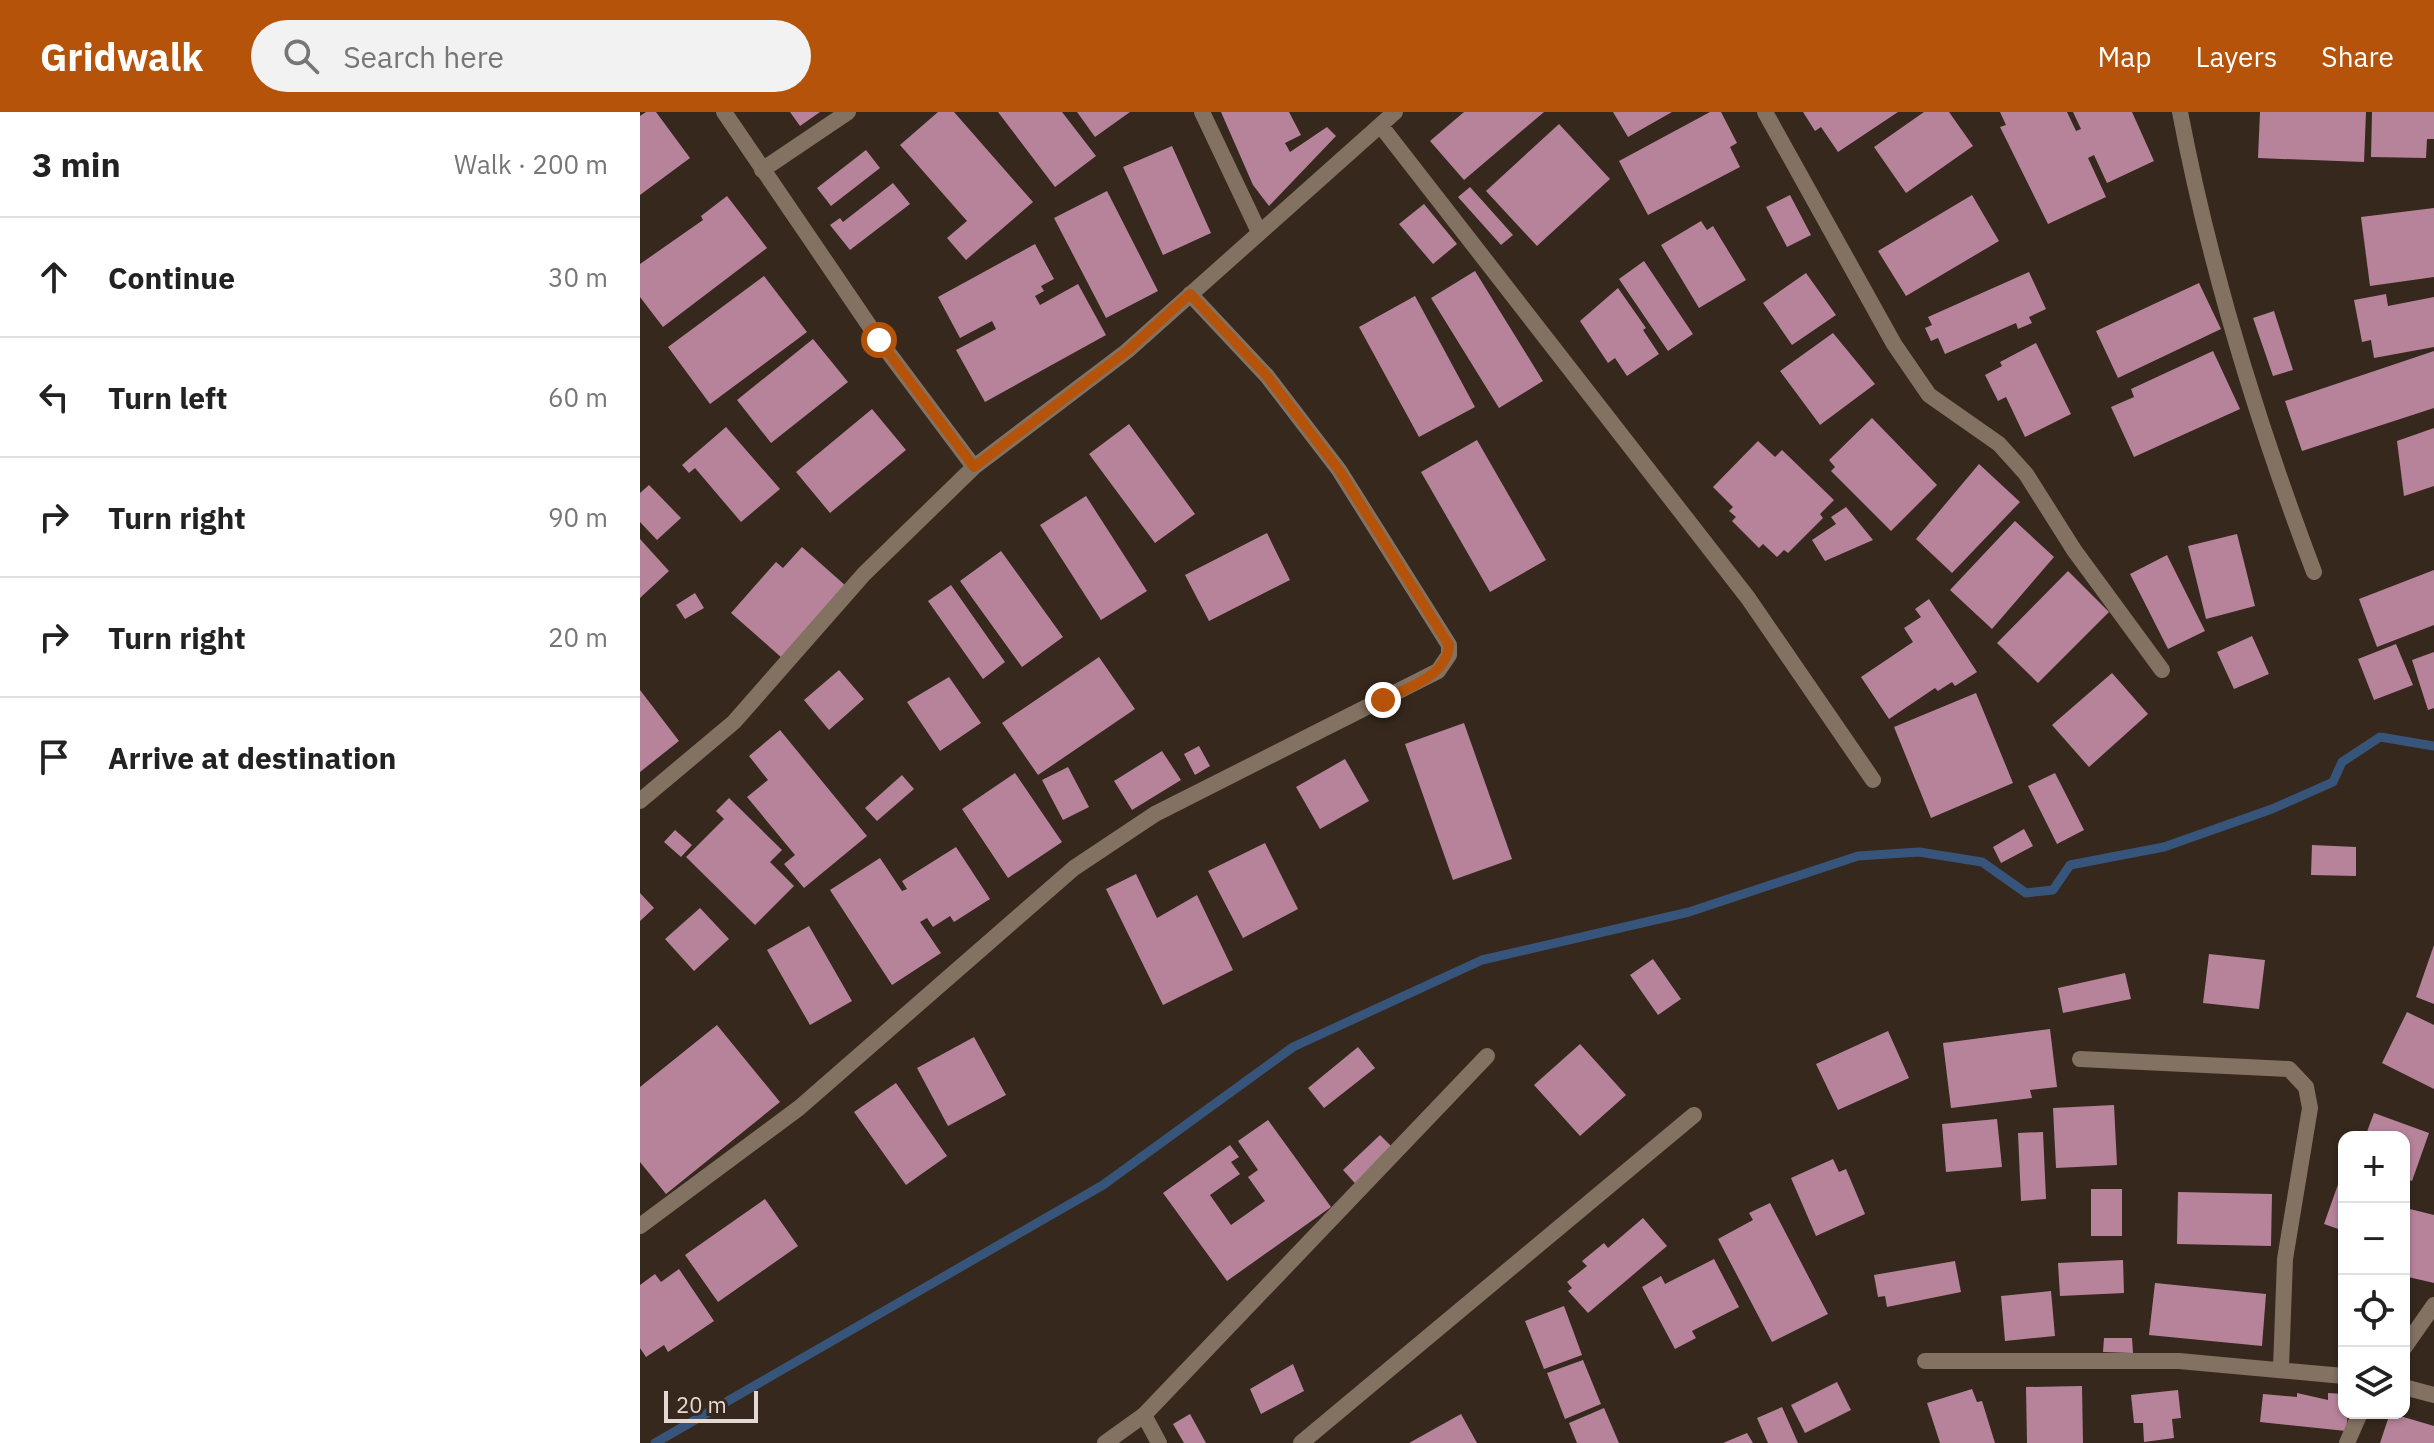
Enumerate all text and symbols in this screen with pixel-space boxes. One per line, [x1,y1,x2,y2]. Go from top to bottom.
search box [251,20,811,92]
text: Gridwalk [40,32,203,81]
icon: search [279,34,323,78]
text: Search here [343,37,504,76]
text: Map [2097,38,2151,75]
text: Layers [2195,38,2277,75]
text: Share [2321,38,2394,75]
text: 3 min [32,142,121,186]
text: Walk · 200 m [454,147,608,181]
icon: ahead [32,255,76,299]
text: Continue [108,258,235,297]
text: 30 m [548,260,608,294]
route start [861,322,897,358]
icon: left [32,375,76,419]
text: Turn left [108,378,227,417]
text: 60 m [548,380,608,414]
icon: right [32,495,76,539]
text: Turn right [108,498,246,537]
text: 90 m [548,500,608,534]
icon: right [32,615,76,659]
text: Turn right [108,618,246,657]
text: 20 m [548,620,608,654]
route end [1365,682,1401,718]
icon: arrive [32,735,76,779]
text: Arrive at destination [108,738,396,777]
map controls [2338,1131,2410,1419]
button: + [2338,1131,2410,1203]
button: − [2338,1203,2410,1275]
button: locate [2338,1275,2410,1347]
button: layers [2338,1347,2410,1419]
scale bar [664,1387,758,1423]
text: 20 m [676,1390,727,1419]

